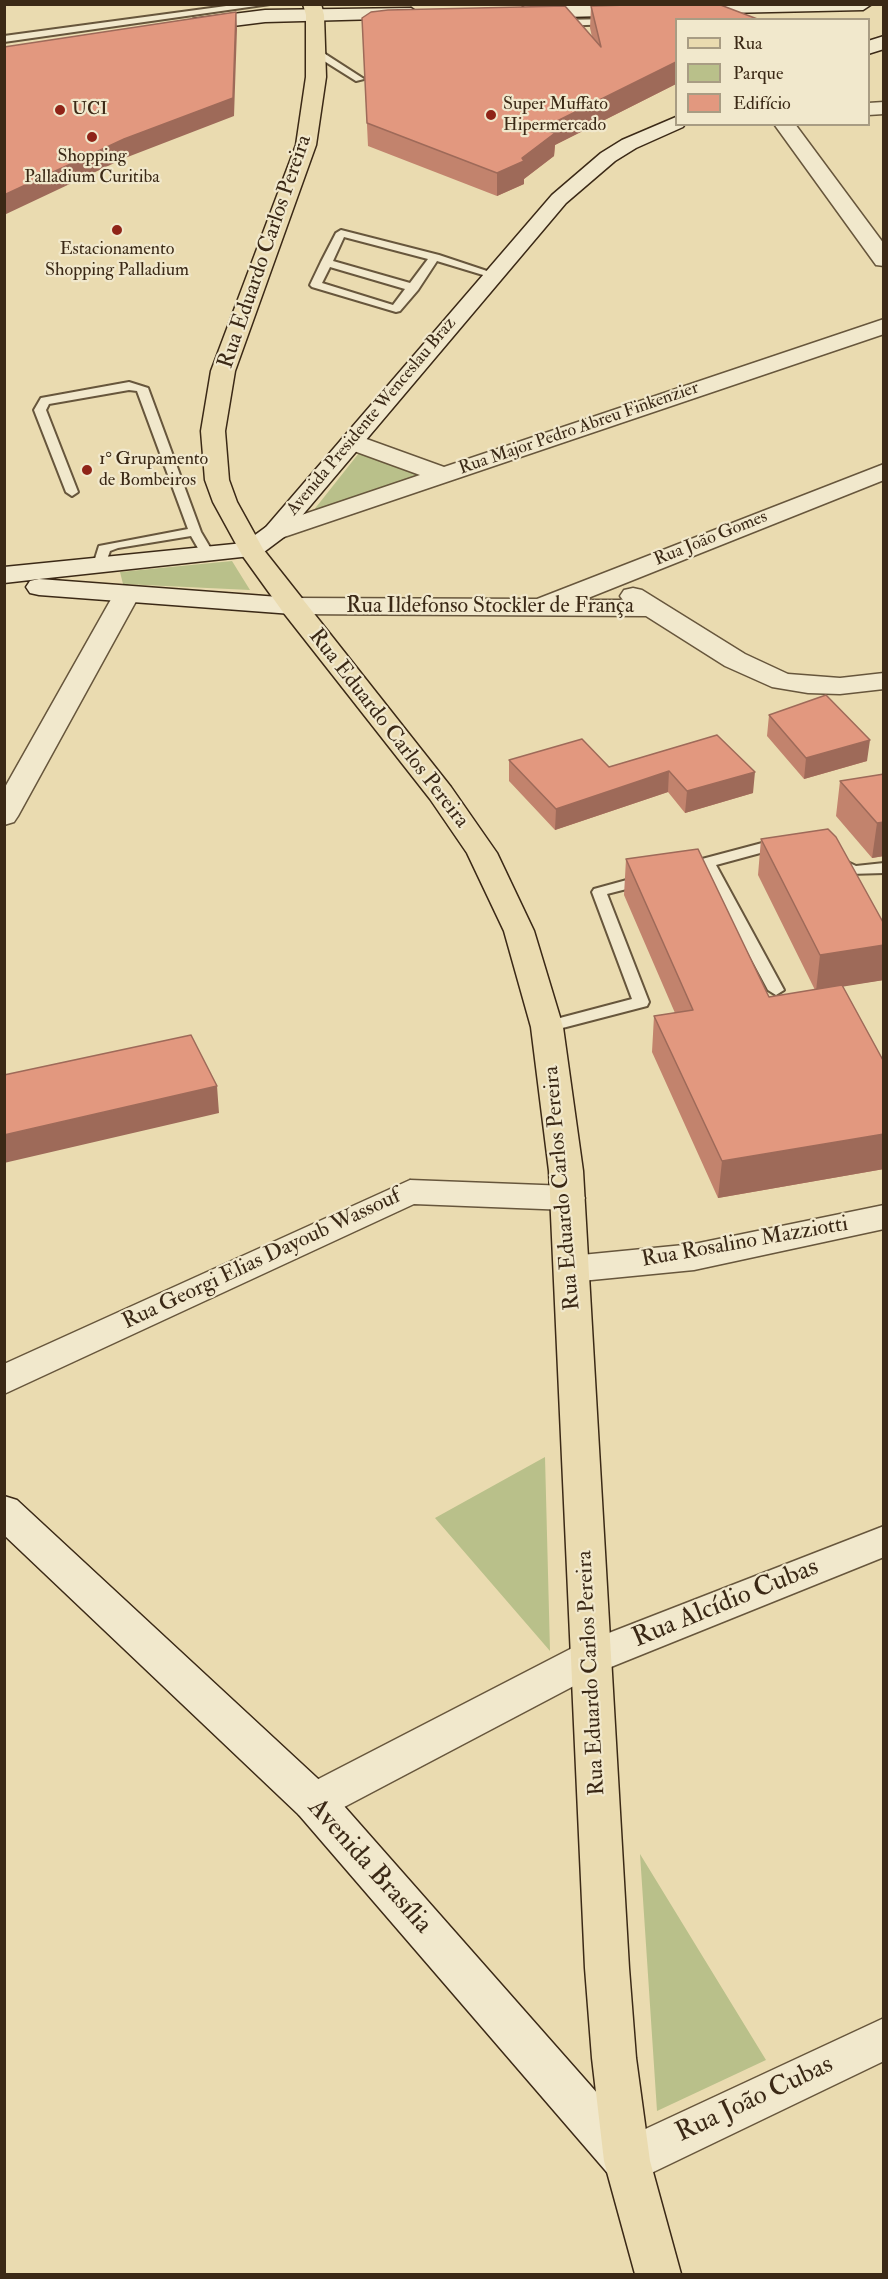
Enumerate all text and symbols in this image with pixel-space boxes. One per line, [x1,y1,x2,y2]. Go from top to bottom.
legend [675,18,870,126]
text: Rua [733,32,762,55]
text: Parque [733,62,783,85]
text: Edifício [733,92,791,115]
place label: Super Muffato Hipermercado [503,94,608,136]
place label: UCI [72,99,107,121]
marker: UCI [53,103,67,117]
marker: Super Muffato Hipermercado [484,108,498,122]
marker: Shopping Palladium Curitiba [85,130,99,144]
street label: Rua Eduardo Carlos Pereira [214,132,318,372]
place label: Shopping Palladium Curitiba [24,146,160,188]
marker: Estacionamento Shopping Palladium [110,223,124,237]
place label: Estacionamento Shopping Palladium [45,239,189,282]
street label: Avenida Presidente Wenceslau Braz [283,313,461,521]
street label: Rua Major Pedro Abreu Finkenzier [456,378,702,480]
place label: 1° Grupamento de Bombeiros [99,449,208,492]
marker: 1° Grupamento de Bombeiros [80,463,94,477]
street label: Rua João Gomes [651,506,771,572]
street label: Rua Ildefonso Stockler de França [346,594,634,620]
street label: Rua Eduardo Carlos Pereira [302,624,474,834]
street label: Rua Eduardo Carlos Pereira [539,1065,587,1311]
street label: Rua Georgi Elias Dayoub Wassouf [119,1184,405,1336]
street label: Rua Rosalino Mazziotti [640,1212,850,1274]
street label: Rua Eduardo Carlos Pereira [572,1550,612,1796]
street label: Rua Alcídio Cubas [628,1552,824,1656]
street label: Avenida Brasília [300,1793,438,1941]
street label: Rua João Cubas [671,2049,839,2151]

